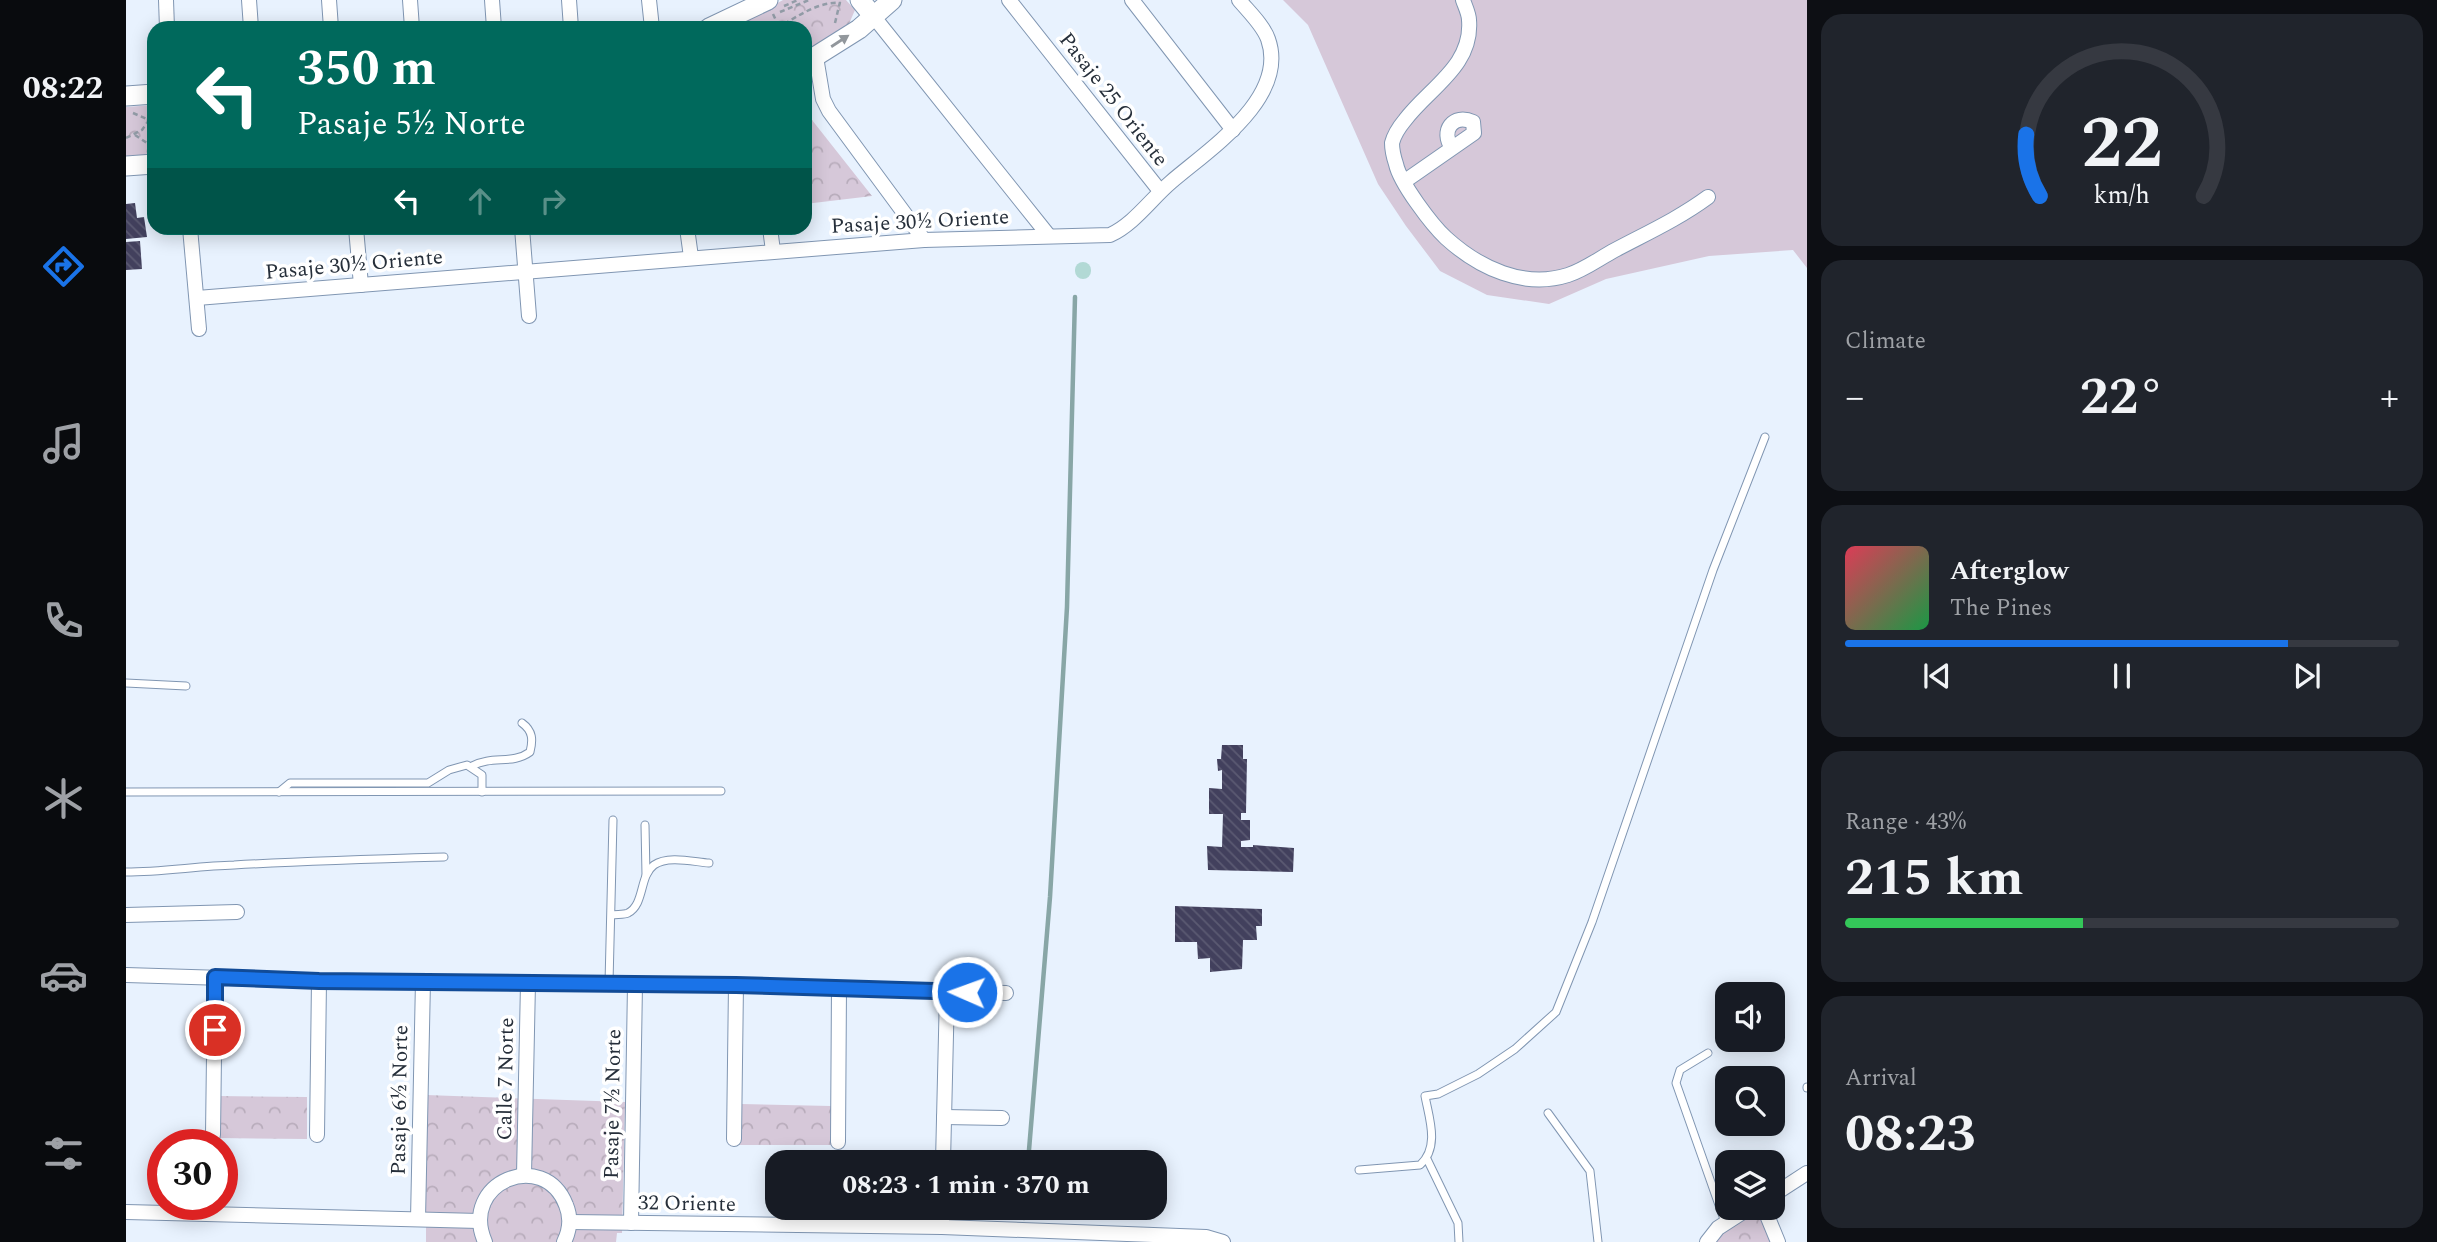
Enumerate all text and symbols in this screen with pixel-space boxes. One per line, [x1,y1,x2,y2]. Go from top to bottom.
street label: Pasaje 25 Oriente [1051,26,1176,174]
text: 350 m [297,32,436,107]
one-way arrow [831,35,850,48]
icon: left [182,49,273,140]
text: 08:22 [23,64,103,113]
text: 22 [2081,89,2163,200]
text: Pasaje 5½ Norte [297,100,526,149]
text: km/h [2094,177,2150,215]
icon: left [388,182,426,220]
icon: ahead [461,182,499,220]
icon: right [534,182,572,220]
street label: Pasaje 30½ Oriente [830,201,1010,243]
street label: Pasaje 30½ Oriente [264,241,444,289]
icon: directions [39,242,88,291]
text: Climate [1845,324,1926,359]
text: 22° [2080,358,2164,437]
text: − [1845,369,1864,427]
text: + [2380,369,2399,427]
icon: music [39,419,88,468]
text: Afterglow [1950,551,2069,591]
text: The Pines [1950,591,2052,626]
icon: phone [39,596,88,645]
icon: previous [1918,657,1956,695]
icon: pause [2103,657,2141,695]
icon: next [2288,657,2326,695]
icon: climate [39,774,88,823]
text: Range · 43% [1845,805,1966,840]
text: 215 km [1845,839,2024,918]
icon: car [39,951,88,1000]
position arrow [930,955,1004,1029]
map controls [1715,982,1785,1220]
button: sound [1715,982,1785,1052]
pin [185,1000,245,1060]
icon: arrive [196,1011,234,1049]
street label: Calle 7 Norte [489,1017,523,1141]
street label: Pasaje 6½ Norte [383,1025,417,1175]
street label: Pasaje 7½ Norte [596,1029,630,1179]
text: Arrival [1845,1061,1917,1096]
button: search [1715,1066,1785,1136]
text: 08:23 [1845,1095,1976,1174]
icon: filters [39,1129,88,1178]
speed limit sign: 30 [147,1129,238,1220]
button: layers [1715,1150,1785,1220]
text: 08:23 · 1 min · 370 m [842,1165,1090,1205]
street label: 32 Oriente [638,1187,736,1221]

